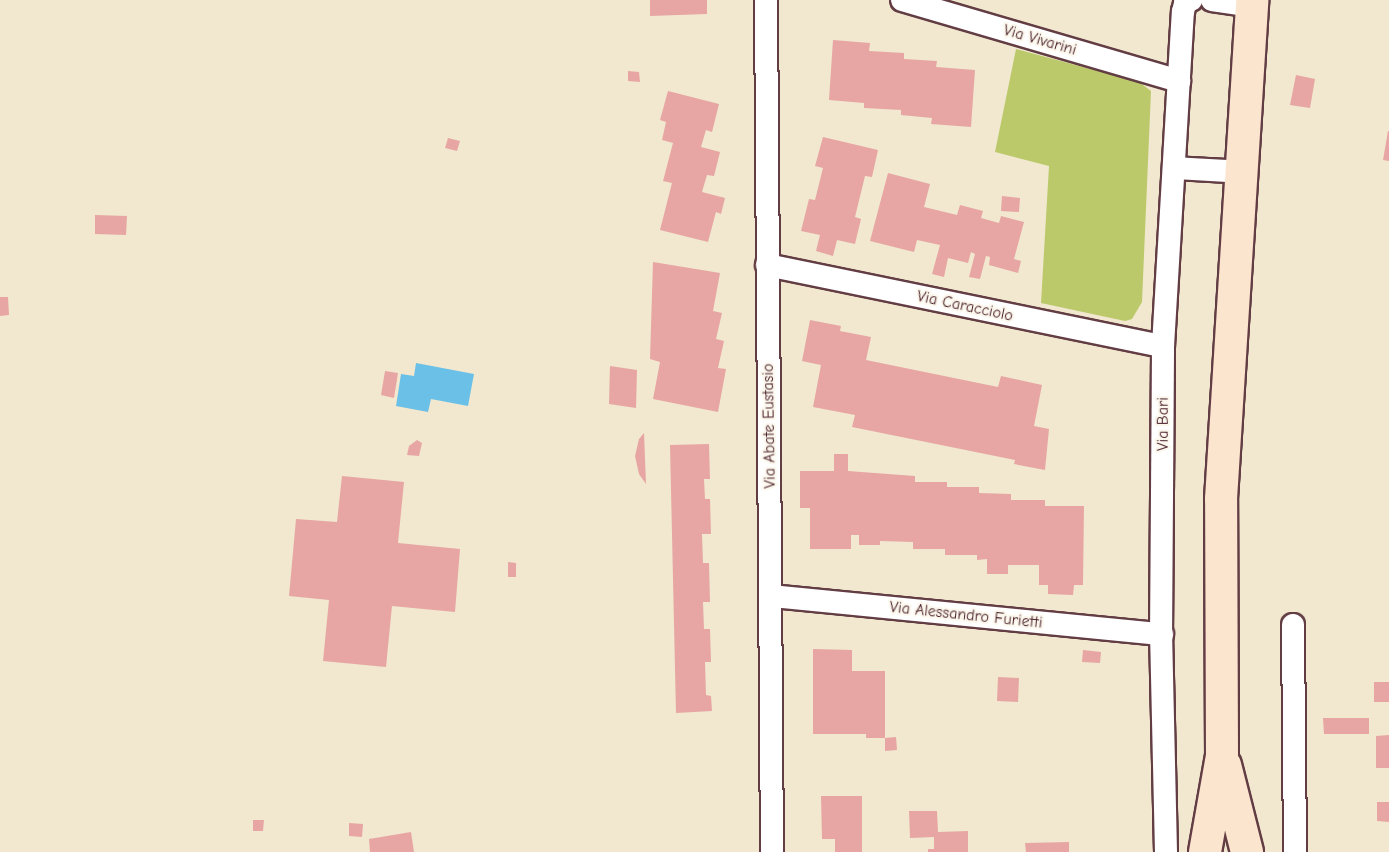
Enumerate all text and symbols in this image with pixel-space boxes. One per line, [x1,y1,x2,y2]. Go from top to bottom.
street label: Via Vivarini [1001,20,1079,60]
street label: Via Caracciolo [915,286,1015,326]
street label: Via Abate Eustasio [758,363,780,489]
street label: Via Bari [1153,397,1173,451]
street label: Via Alessandro Furietti [889,597,1043,633]

